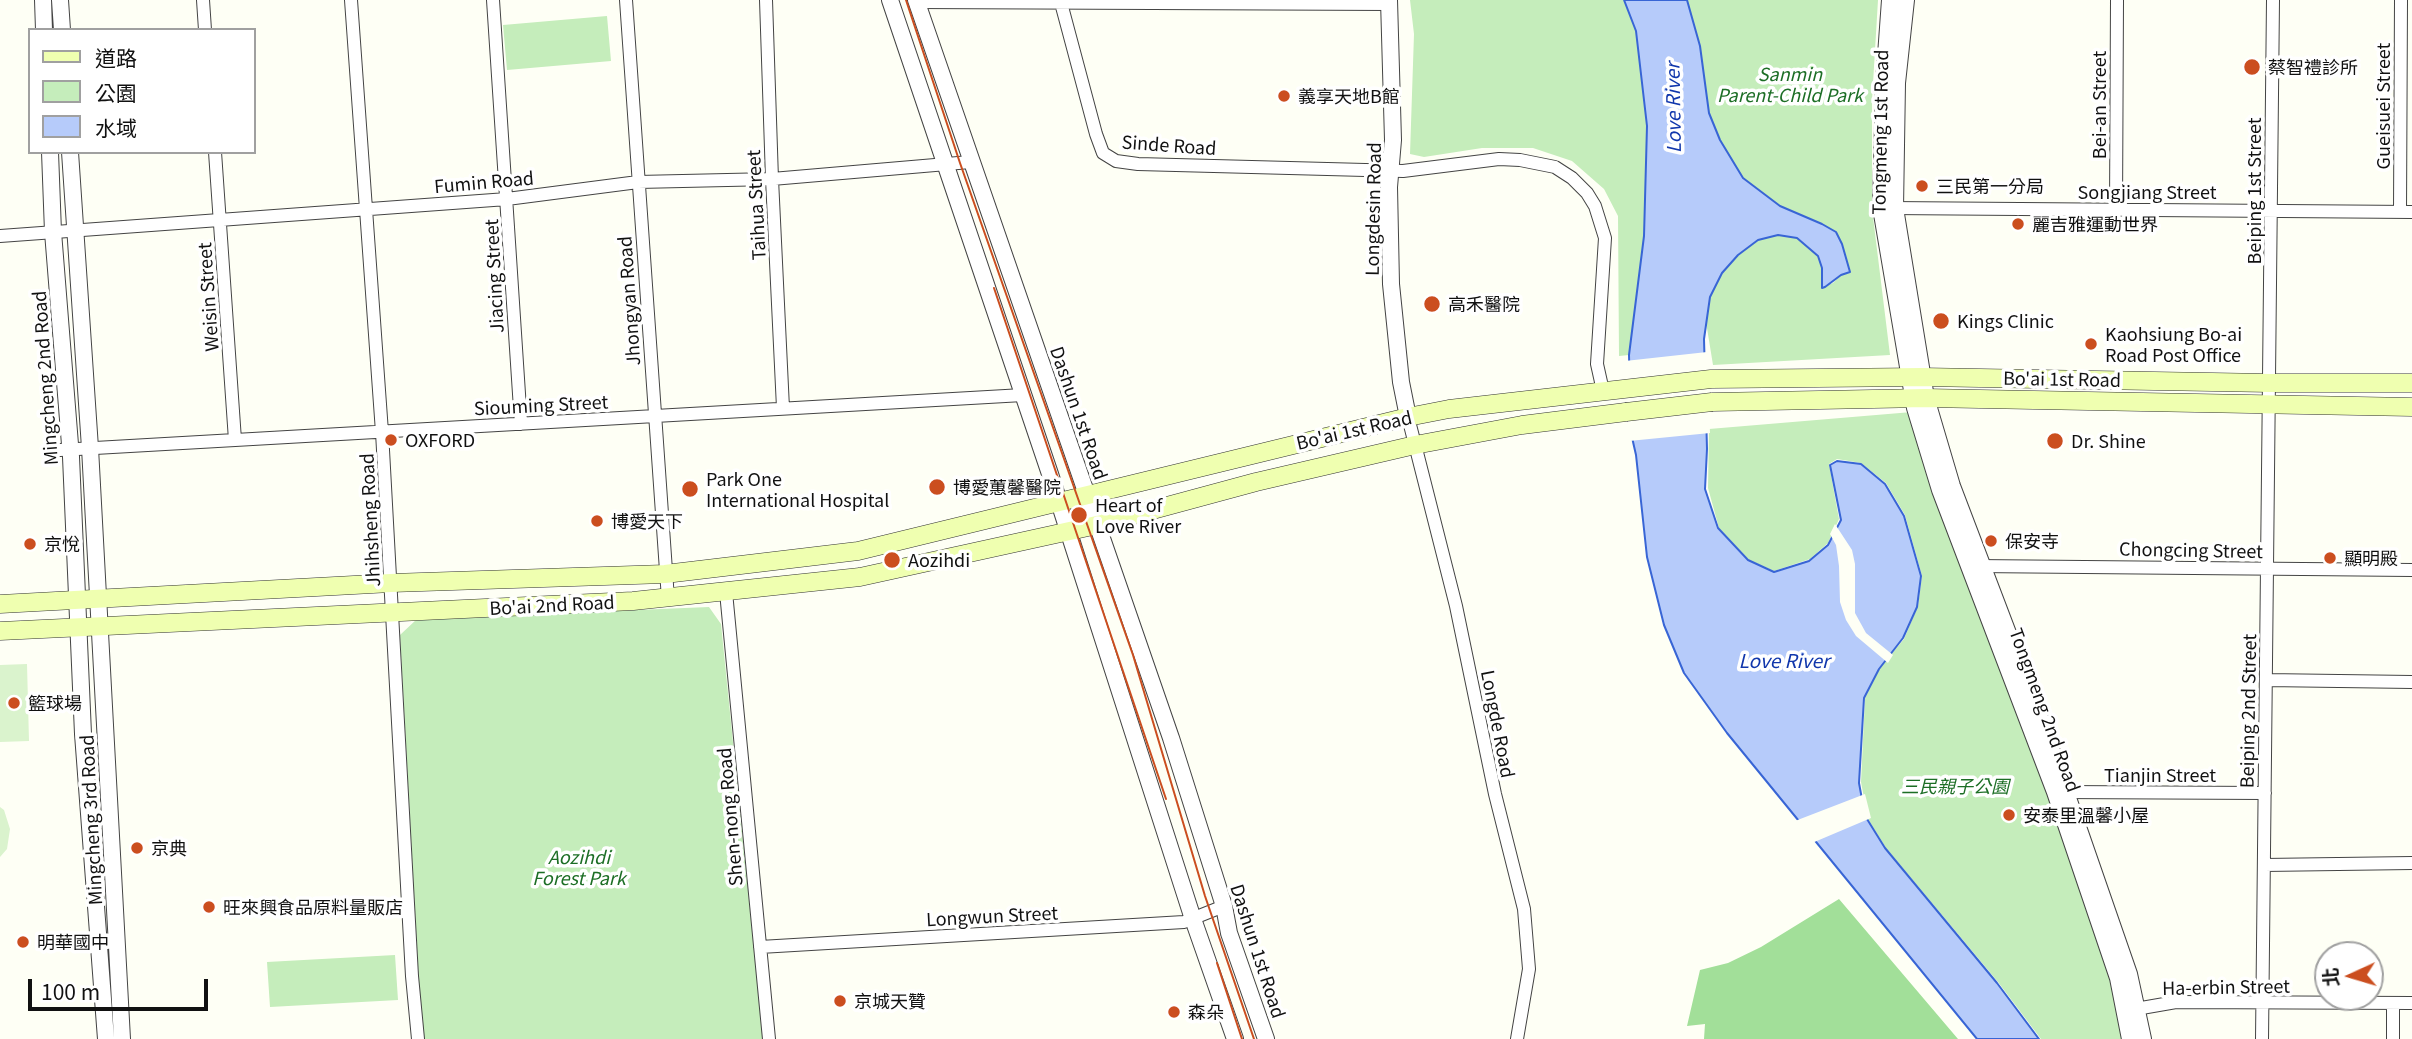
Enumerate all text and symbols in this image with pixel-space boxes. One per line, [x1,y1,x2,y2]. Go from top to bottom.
legend [28,28,256,154]
text: 道路 [95,42,137,72]
street label: Gueisuei Street [2372,43,2394,169]
street label: Tongmeng 1st Road [1868,49,1892,215]
street label: Bei-an Street [2088,51,2110,159]
place label: 蔡智禮診所 [2268,56,2358,78]
marker: 蔡智禮診所 [2242,57,2262,77]
water label: Love River [1661,62,1685,154]
park label: Sanmin Parent-Child Park [1717,63,1863,106]
text: 公園 [95,77,137,107]
place label: 義享天地B館 [1298,85,1400,107]
marker: 義享天地B館 [1276,88,1292,104]
text: 水域 [95,112,137,142]
street label: Beiping 1st Street [2243,118,2265,264]
street label: Sinde Road [1121,131,1217,159]
street label: Longdesin Road [1361,142,1385,276]
street label: Taihua Street [742,149,770,261]
street label: Fumin Road [433,167,535,197]
place label: 三民第一分局 [1936,175,2044,197]
marker: 三民第一分局 [1914,178,1930,194]
street label: Songjiang Street [2078,181,2216,203]
place label: 麗吉雅運動世界 [2032,213,2158,235]
marker: 麗吉雅運動世界 [2010,216,2026,232]
street label: Jiacing Street [480,218,508,334]
street label: Jhongyan Road [614,235,644,367]
street label: Weisin Street [193,242,223,352]
street label: Mingcheng 2nd Road [28,290,62,466]
place label: 高禾醫院 [1448,293,1520,315]
marker: 高禾醫院 [1422,294,1442,314]
place label: Kings Clinic [1957,310,2054,332]
marker: Kings Clinic [1931,311,1951,331]
place label: Kaohsiung Bo-ai Road Post Office [2105,323,2242,366]
marker: Kaohsiung Bo-ai Road Post Office [2083,336,2099,352]
street label: Dashun 1st Road [1046,343,1112,483]
street label: Bo'ai 1st Road [2003,367,2121,391]
street label: Siouming Street [473,391,609,419]
street label: Bo'ai 1st Road [1294,406,1414,454]
place label: OXFORD [405,429,475,451]
place label: Dr. Shine [2071,430,2146,452]
marker: Dr. Shine [2045,431,2065,451]
marker: OXFORD [383,432,399,448]
street label: Jhihsheng Road [356,453,384,587]
place label: Park One International Hospital [706,468,889,510]
place label: 博愛蕙馨醫院 [953,476,1061,498]
marker: 博愛蕙馨醫院 [927,477,947,497]
marker: Park One International Hospital [680,479,700,499]
place label: Heart of Love River [1095,494,1181,536]
marker: Heart of Love River [1069,505,1089,525]
place label: 博愛天下 [611,510,683,532]
marker: 博愛天下 [589,513,605,529]
place label: 保安寺 [2005,530,2059,552]
place label: 京悅 [44,533,80,555]
marker: 保安寺 [1983,533,1999,549]
marker: 京悅 [22,536,38,552]
street label: Chongcing Street [2119,538,2263,562]
place label: 顯明殿 [2344,547,2398,569]
place label: Aozihdi [908,549,970,571]
marker: Aozihdi [882,550,902,570]
marker: 顯明殿 [2322,550,2338,566]
street label: Bo'ai 2nd Road [489,591,615,619]
street label: Tongmeng 2nd Road [2005,625,2085,795]
street label: Beiping 2nd Street [2236,634,2260,788]
water label: Love River [1739,650,1829,672]
street label: Longde Road [1477,668,1519,780]
place label: 籃球場 [28,692,82,714]
marker: 籃球場 [6,695,22,711]
street label: Mingcheng 3rd Road [76,734,106,906]
street label: Shen-nong Road [713,747,747,887]
street label: Tianjin Street [2104,764,2216,786]
park label: 三民親子公園 [1901,775,2009,797]
place label: 安泰里溫馨小屋 [2023,804,2149,826]
marker: 安泰里溫馨小屋 [2001,807,2017,823]
place label: 京典 [151,837,187,859]
marker: 京典 [129,840,145,856]
park label: Aozihdi Forest Park [532,846,626,888]
street label: Dashun 1st Road [1226,881,1290,1021]
place label: 旺來興食品原料量販店 [223,896,403,918]
marker: 旺來興食品原料量販店 [201,899,217,915]
street label: Longwun Street [926,902,1058,930]
place label: 明華國中 [37,931,109,953]
marker: 明華國中 [15,934,31,950]
north arrow [2314,941,2384,1011]
scale bar [32,965,212,1009]
text: 北 [2315,967,2344,988]
street label: Ha-erbin Street [2162,975,2290,999]
text: 100 m [41,976,100,1006]
place label: 京城天贊 [854,990,926,1012]
marker: 京城天贊 [832,993,848,1009]
place label: 森朵 [1188,1001,1224,1023]
marker: 森朵 [1166,1004,1182,1020]

